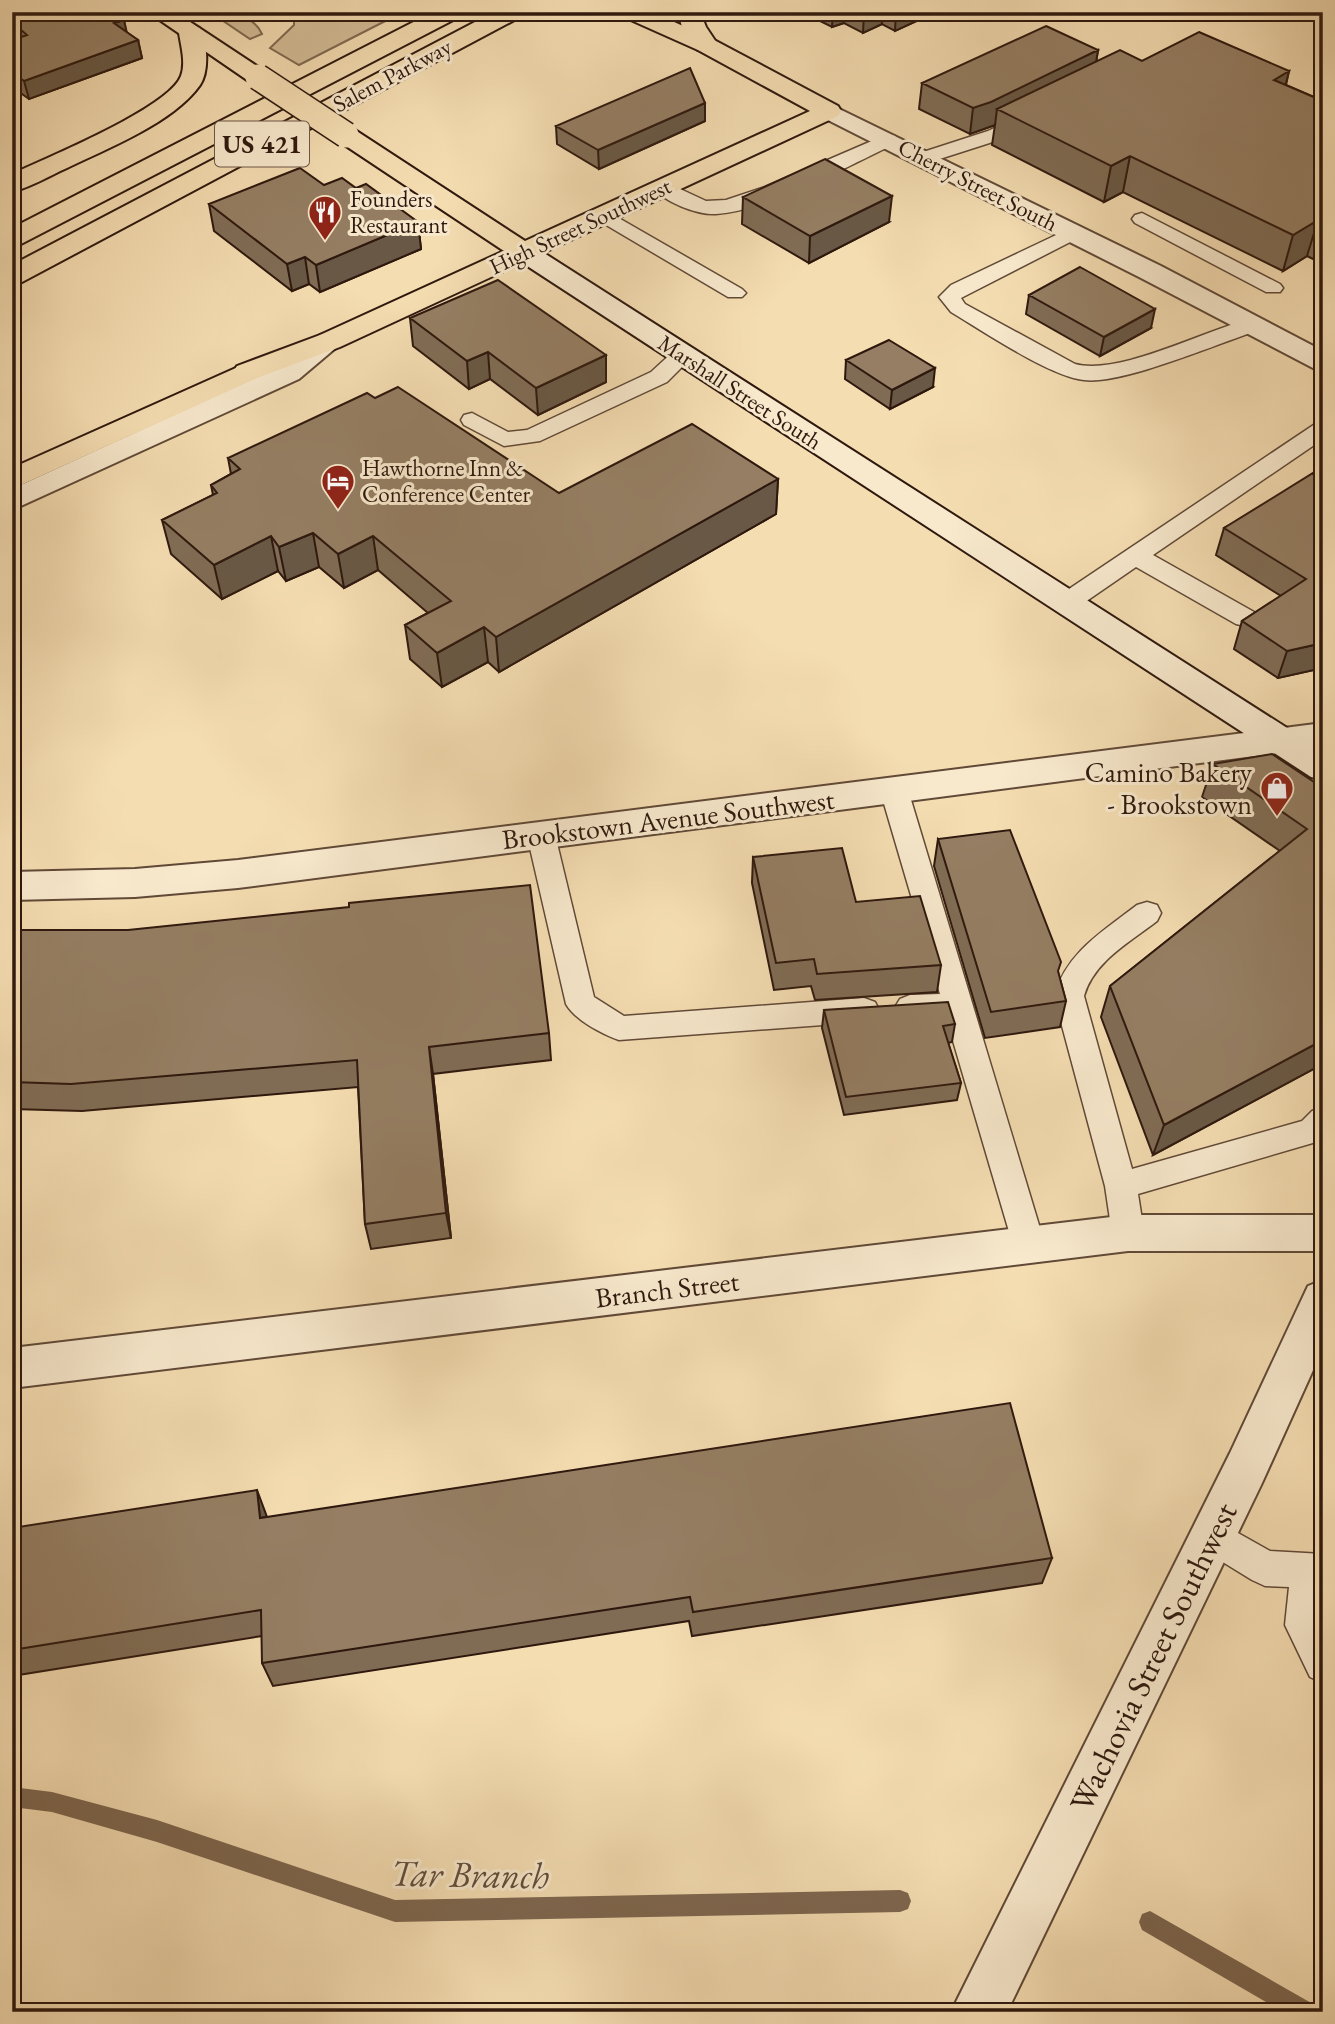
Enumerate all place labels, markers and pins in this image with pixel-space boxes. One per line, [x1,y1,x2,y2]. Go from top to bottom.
place label: Founders Restaurant [350,184,448,240]
restaurant icon: Founders Restaurant [306,193,344,242]
place label: Hawthorne Inn & Conference Center [362,453,530,509]
hotel icon: Hawthorne Inn & Conference Center [319,462,357,511]
place label: Camino Bakery - Brookstown [1085,754,1253,822]
shop icon: Camino Bakery - Brookstown [1258,769,1296,818]

